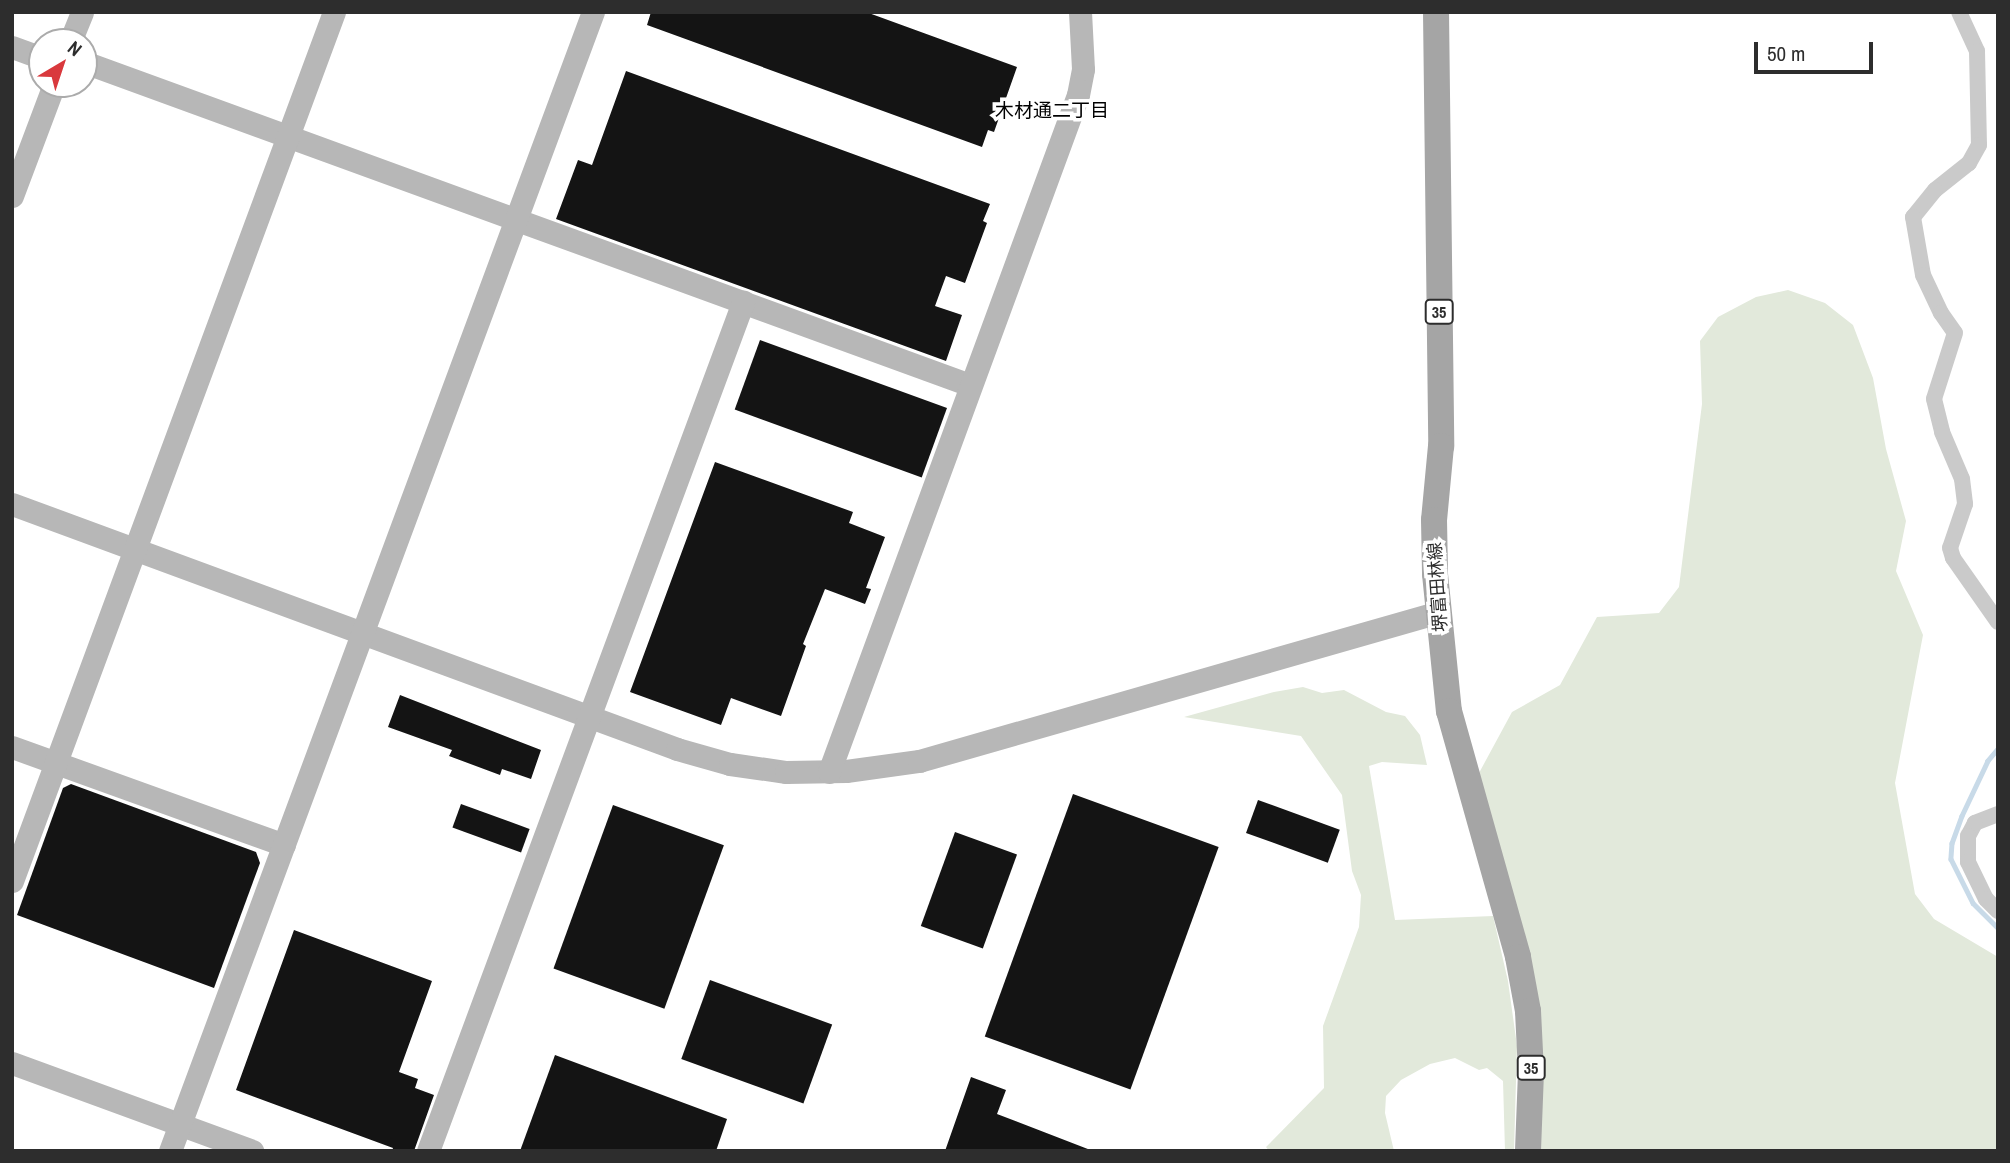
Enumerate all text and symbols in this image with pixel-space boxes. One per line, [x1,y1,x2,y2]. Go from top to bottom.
north arrow [28,28,98,98]
scale bar [1758,28,1877,72]
text: N [62,35,88,62]
text: 50 m [1767,39,1805,68]
district label: 木材通二丁目 [995,100,1109,122]
road number: 35 [1423,300,1455,324]
street label: 堺富田林線 [1424,541,1452,633]
road number: 35 [1515,1056,1547,1080]

